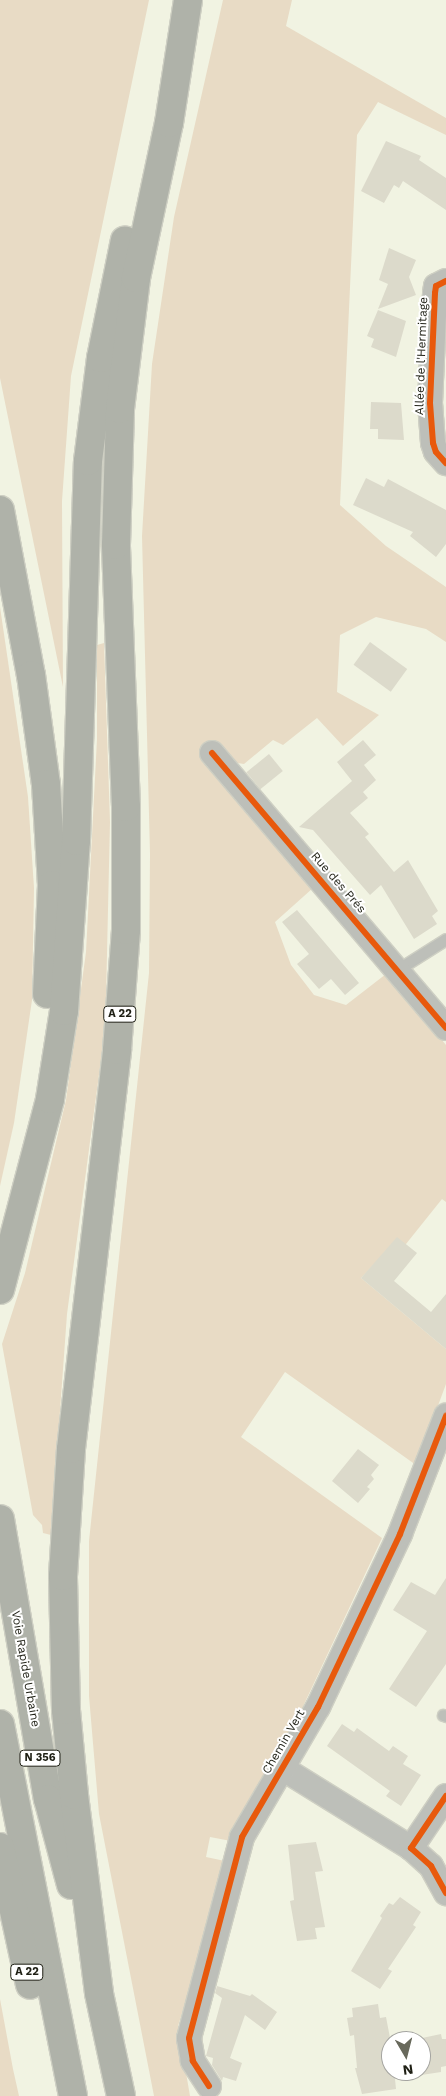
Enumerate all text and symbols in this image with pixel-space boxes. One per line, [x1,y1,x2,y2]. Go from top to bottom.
street label: Allée de l'Hermitage [413,297,431,415]
street label: Rue des Prés [308,849,368,917]
road number: A 22 [102,1006,138,1022]
street label: Voie Rapide Urbaine [8,1610,42,1728]
street label: Chemin Vert [260,1707,308,1777]
road number: N 356 [19,1750,61,1766]
road number: A 22 [10,1964,44,1980]
north arrow [381,2031,431,2081]
text: N [402,2061,414,2079]

